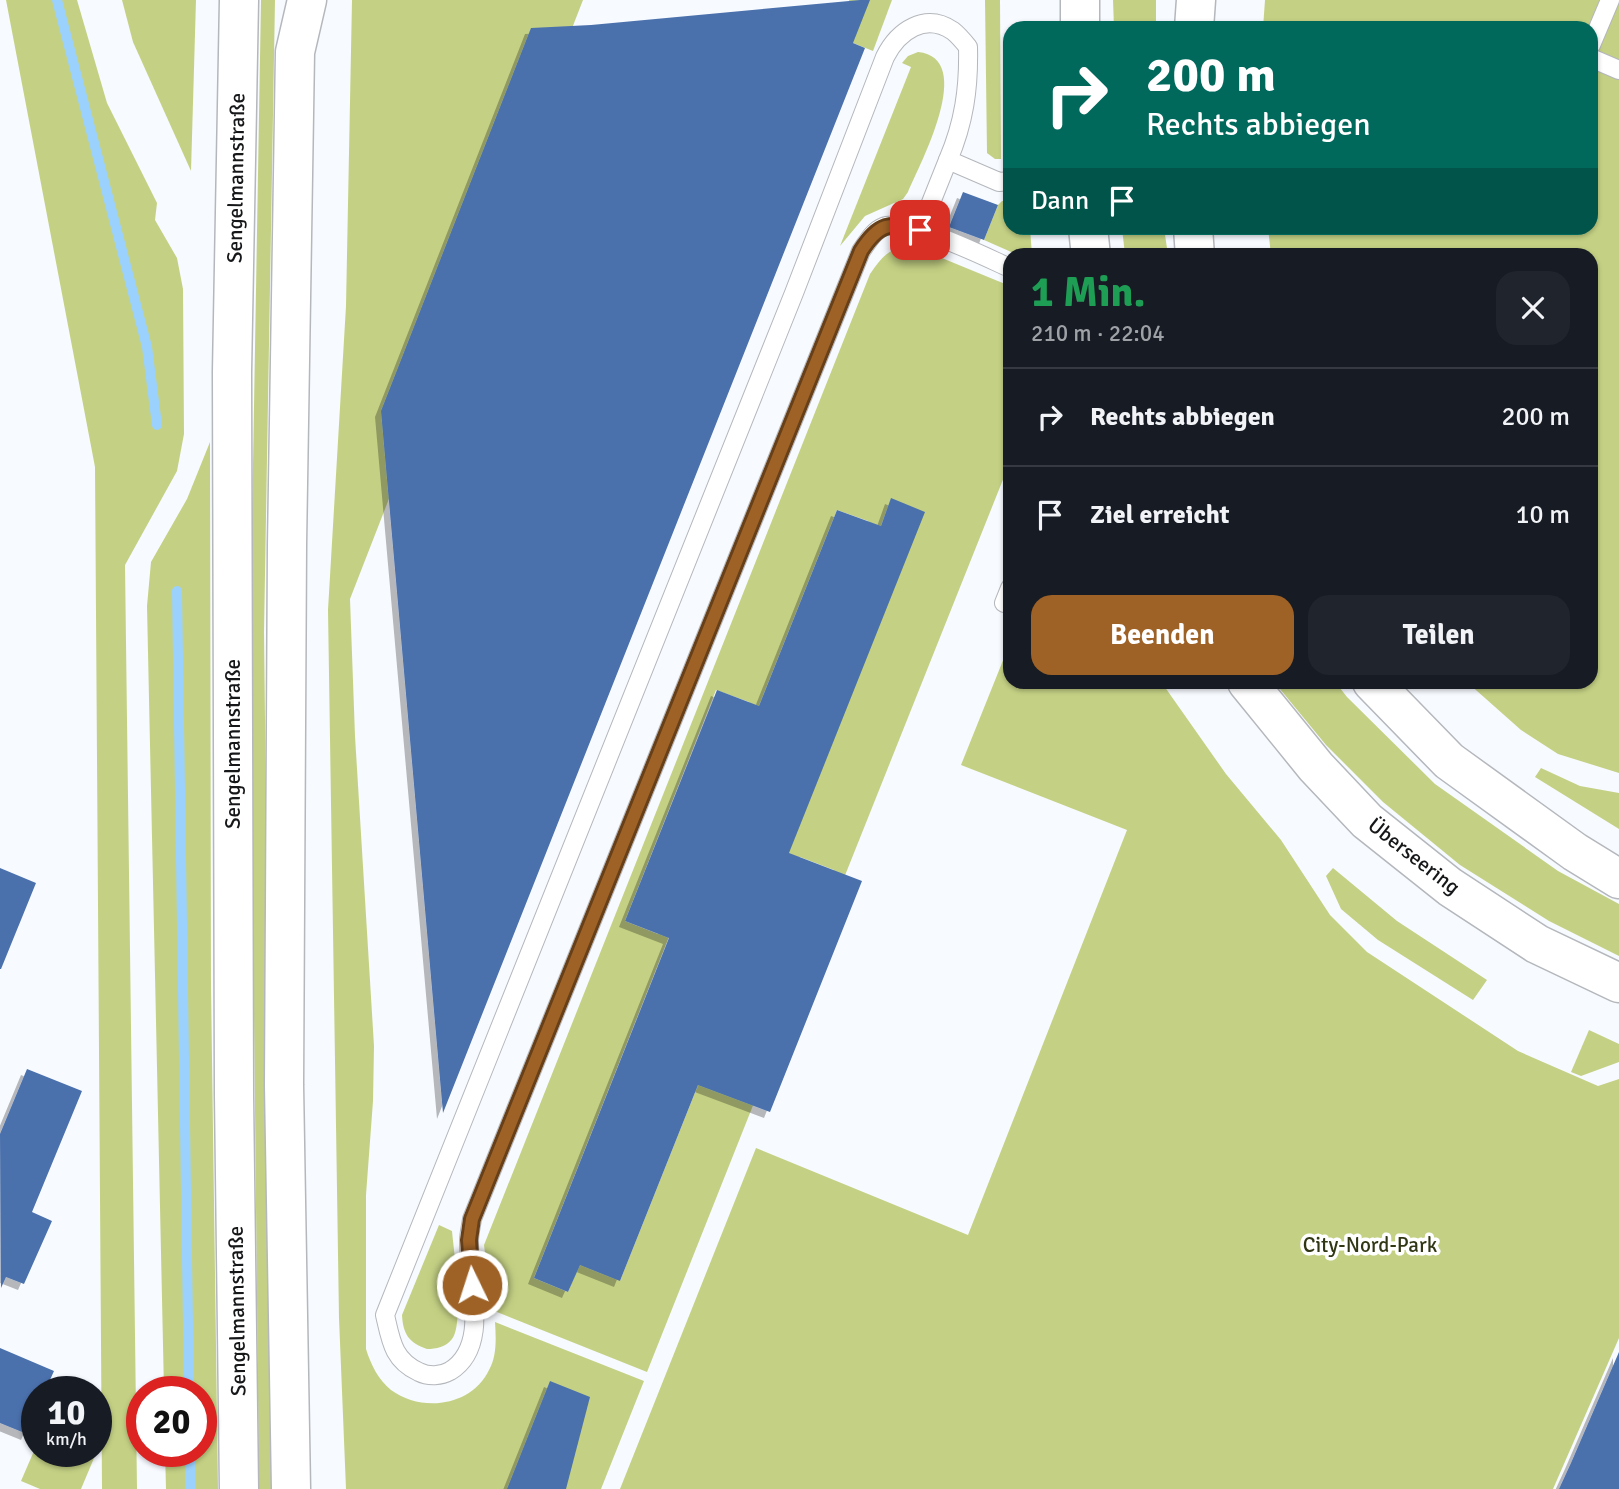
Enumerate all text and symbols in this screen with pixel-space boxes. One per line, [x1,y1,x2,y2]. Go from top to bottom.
text: 200 m [1146,45,1276,105]
icon: right [1031,49,1122,140]
street label: Sengelmannstraße [222,93,250,263]
text: Rechts abbiegen [1146,105,1371,144]
icon: arrive [1103,182,1141,220]
text: Dann [1031,185,1089,217]
pin [890,200,950,260]
icon: arrive [901,211,939,249]
text: 1 Min. [1031,267,1145,318]
button: close [1496,271,1570,345]
text: 210 m · 22:04 [1031,319,1165,348]
icon: right [1031,398,1069,436]
text: Rechts abbiegen [1090,401,1275,433]
text: 200 m [1501,401,1570,433]
icon: arrive [1031,496,1069,534]
text: Ziel erreicht [1090,499,1230,531]
text: 10 m [1515,499,1570,531]
button: Beenden [1031,595,1294,675]
button: Teilen [1308,595,1570,675]
street label: Sengelmannstraße [220,659,246,829]
street label: Überseering [1363,812,1465,900]
street label: Sengelmannstraße [223,1226,251,1396]
park label: City-Nord-Park [1303,1232,1438,1258]
position arrow [435,1248,509,1322]
speed limit sign: 20 [126,1376,217,1467]
text: 10 [48,1391,85,1434]
text: km/h [46,1428,87,1450]

